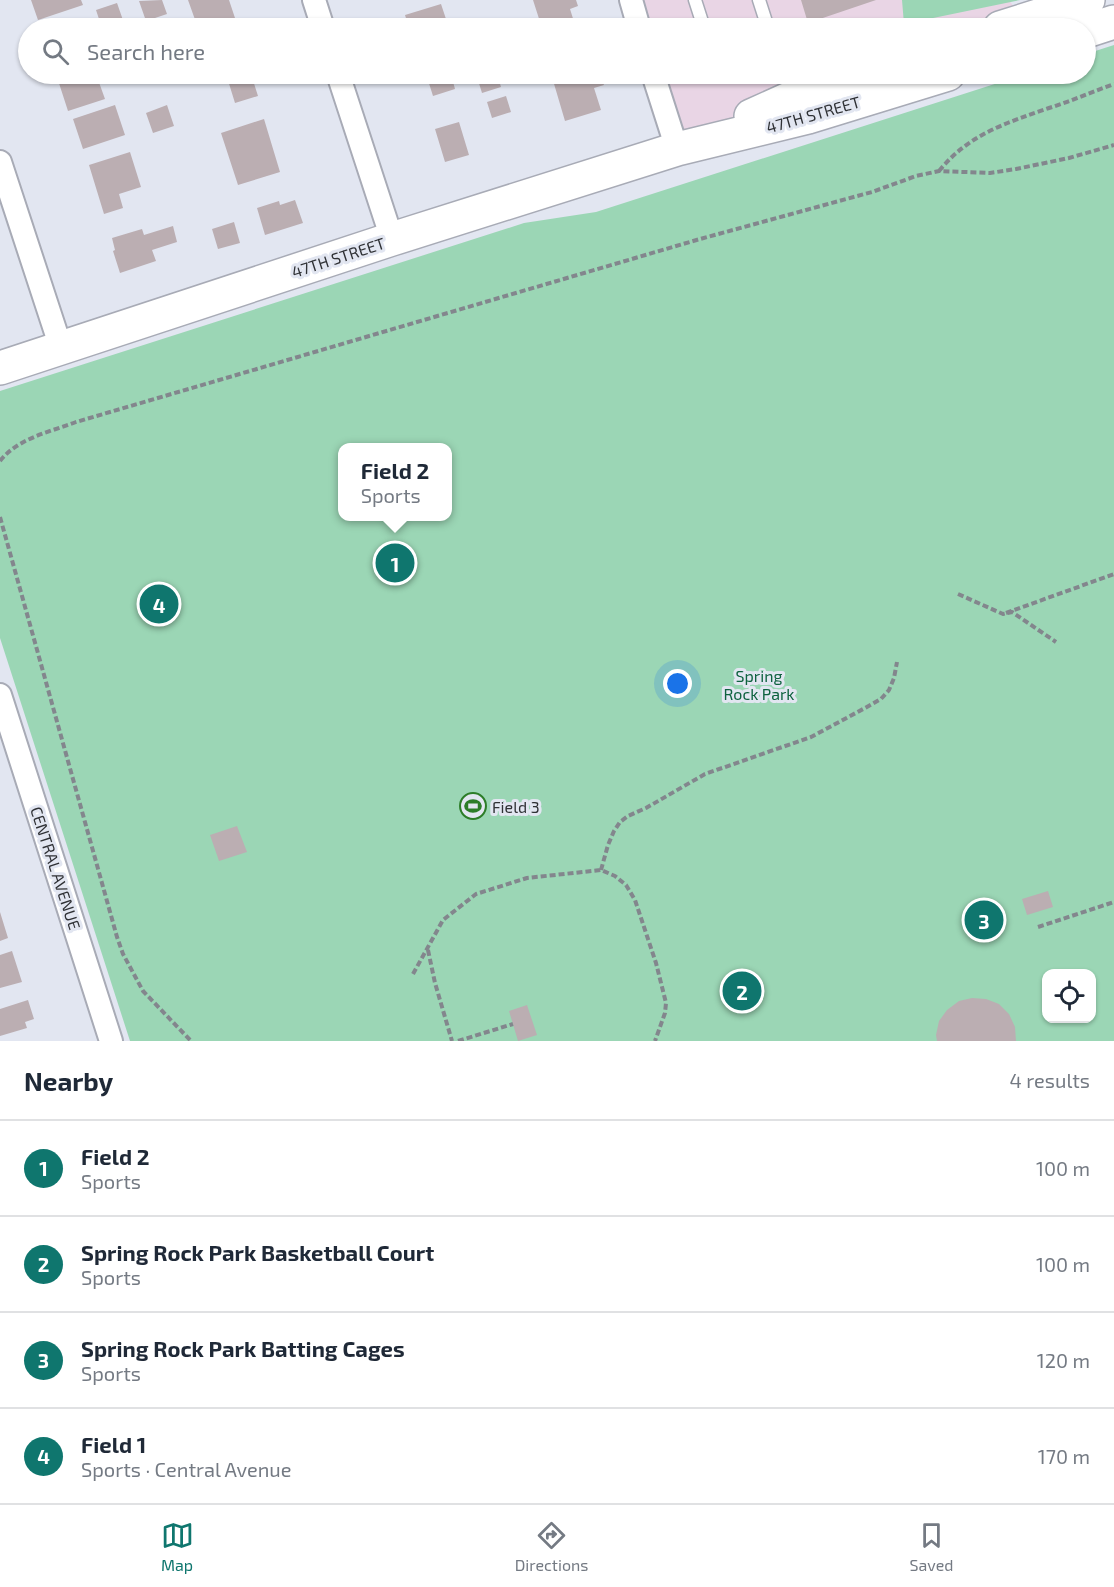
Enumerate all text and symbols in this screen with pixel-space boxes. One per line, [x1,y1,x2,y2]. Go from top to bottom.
search box [18,18,1096,84]
icon: search [39,35,72,68]
text: Search here [87,38,205,64]
street label: 47TH STREET [764,92,862,136]
street label: 47TH STREET [289,233,387,281]
popup [338,443,452,521]
text: Field 2 [361,457,429,483]
text: Sports [361,483,421,507]
pin: 1 [376,540,414,586]
pin: 4 [140,582,178,626]
park label: Spring Rock Park [724,666,795,703]
your location [663,669,692,698]
sports icon: Field 3 [458,791,488,821]
place label: Field 3 [492,797,540,816]
street label: CENTRAL AVENUE [27,804,85,932]
pin: 3 [964,898,1004,942]
pin: 2 [722,968,762,1014]
map controls [1042,969,1096,1023]
button: locate [1042,969,1096,1023]
text: Nearby [24,1065,113,1096]
text: 4 results [1010,1068,1090,1092]
text: Field 2 [81,1143,150,1169]
text: 1 [39,1156,48,1180]
text: 100 m [1036,1156,1090,1180]
text: Sports [81,1169,141,1193]
text: Spring Rock Park Basketball Court [81,1239,434,1265]
text: 2 [38,1252,49,1276]
text: 100 m [1036,1252,1090,1276]
text: Sports [81,1265,141,1289]
text: Spring Rock Park Batting Cages [81,1335,405,1361]
text: 3 [38,1348,49,1372]
text: 120 m [1037,1348,1090,1372]
text: Sports [81,1361,141,1385]
text: Field 1 [81,1431,146,1457]
text: 4 [37,1444,50,1468]
text: 170 m [1038,1444,1090,1468]
text: Sports · Central Avenue [81,1457,291,1481]
tab: Map [161,1519,194,1574]
tab: Directions [515,1519,588,1574]
tab: Saved [910,1519,953,1574]

